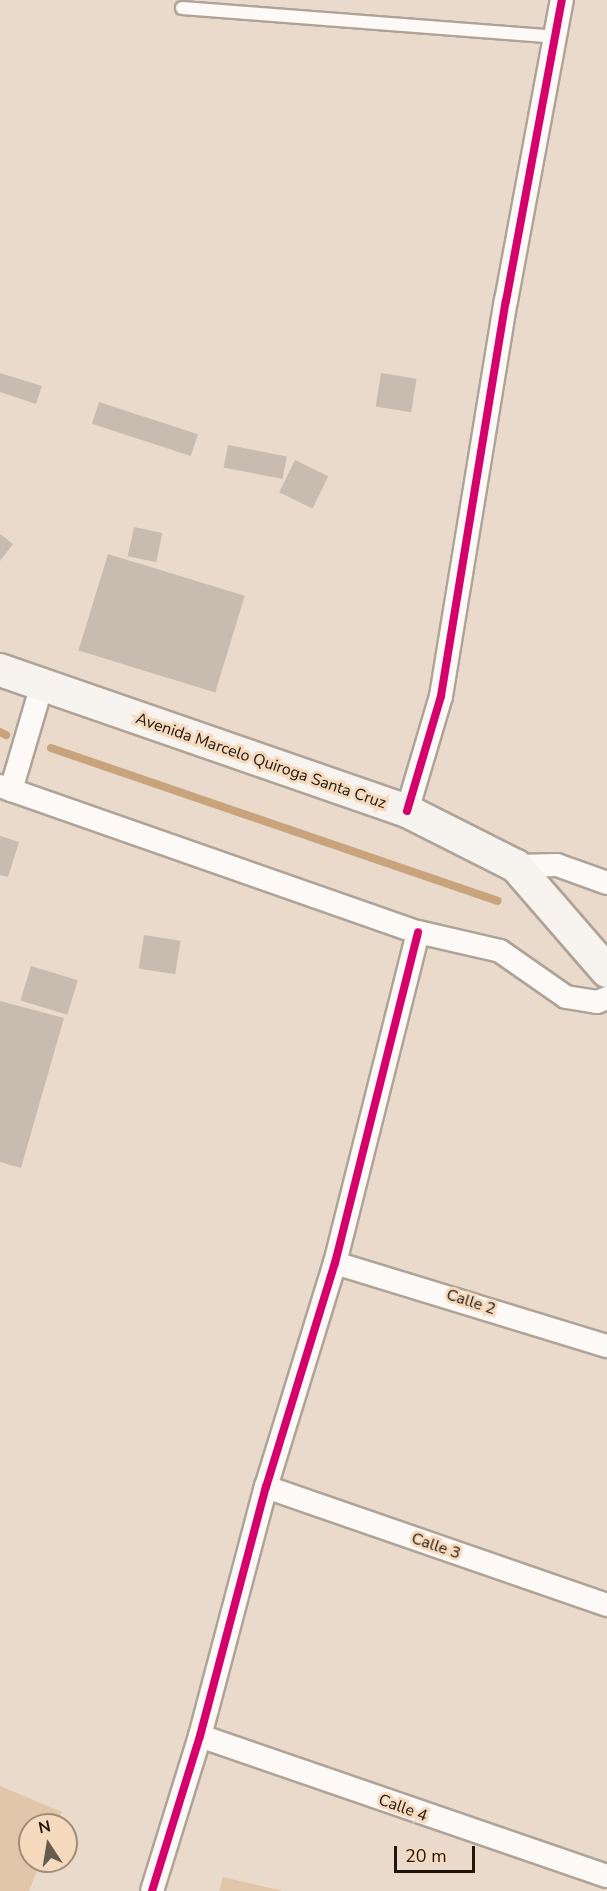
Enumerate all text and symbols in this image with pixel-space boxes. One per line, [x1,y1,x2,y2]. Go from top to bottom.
street label: Avenida Marcelo Quiroga Santa Cruz [133,709,389,813]
street label: Calle 2 [444,1285,498,1319]
street label: Calle 3 [409,1529,463,1563]
street label: Calle 4 [376,1790,430,1826]
north arrow [18,1813,78,1873]
text: N [37,1815,53,1839]
scale bar [397,1834,478,1872]
text: 20 m [405,1844,447,1868]

